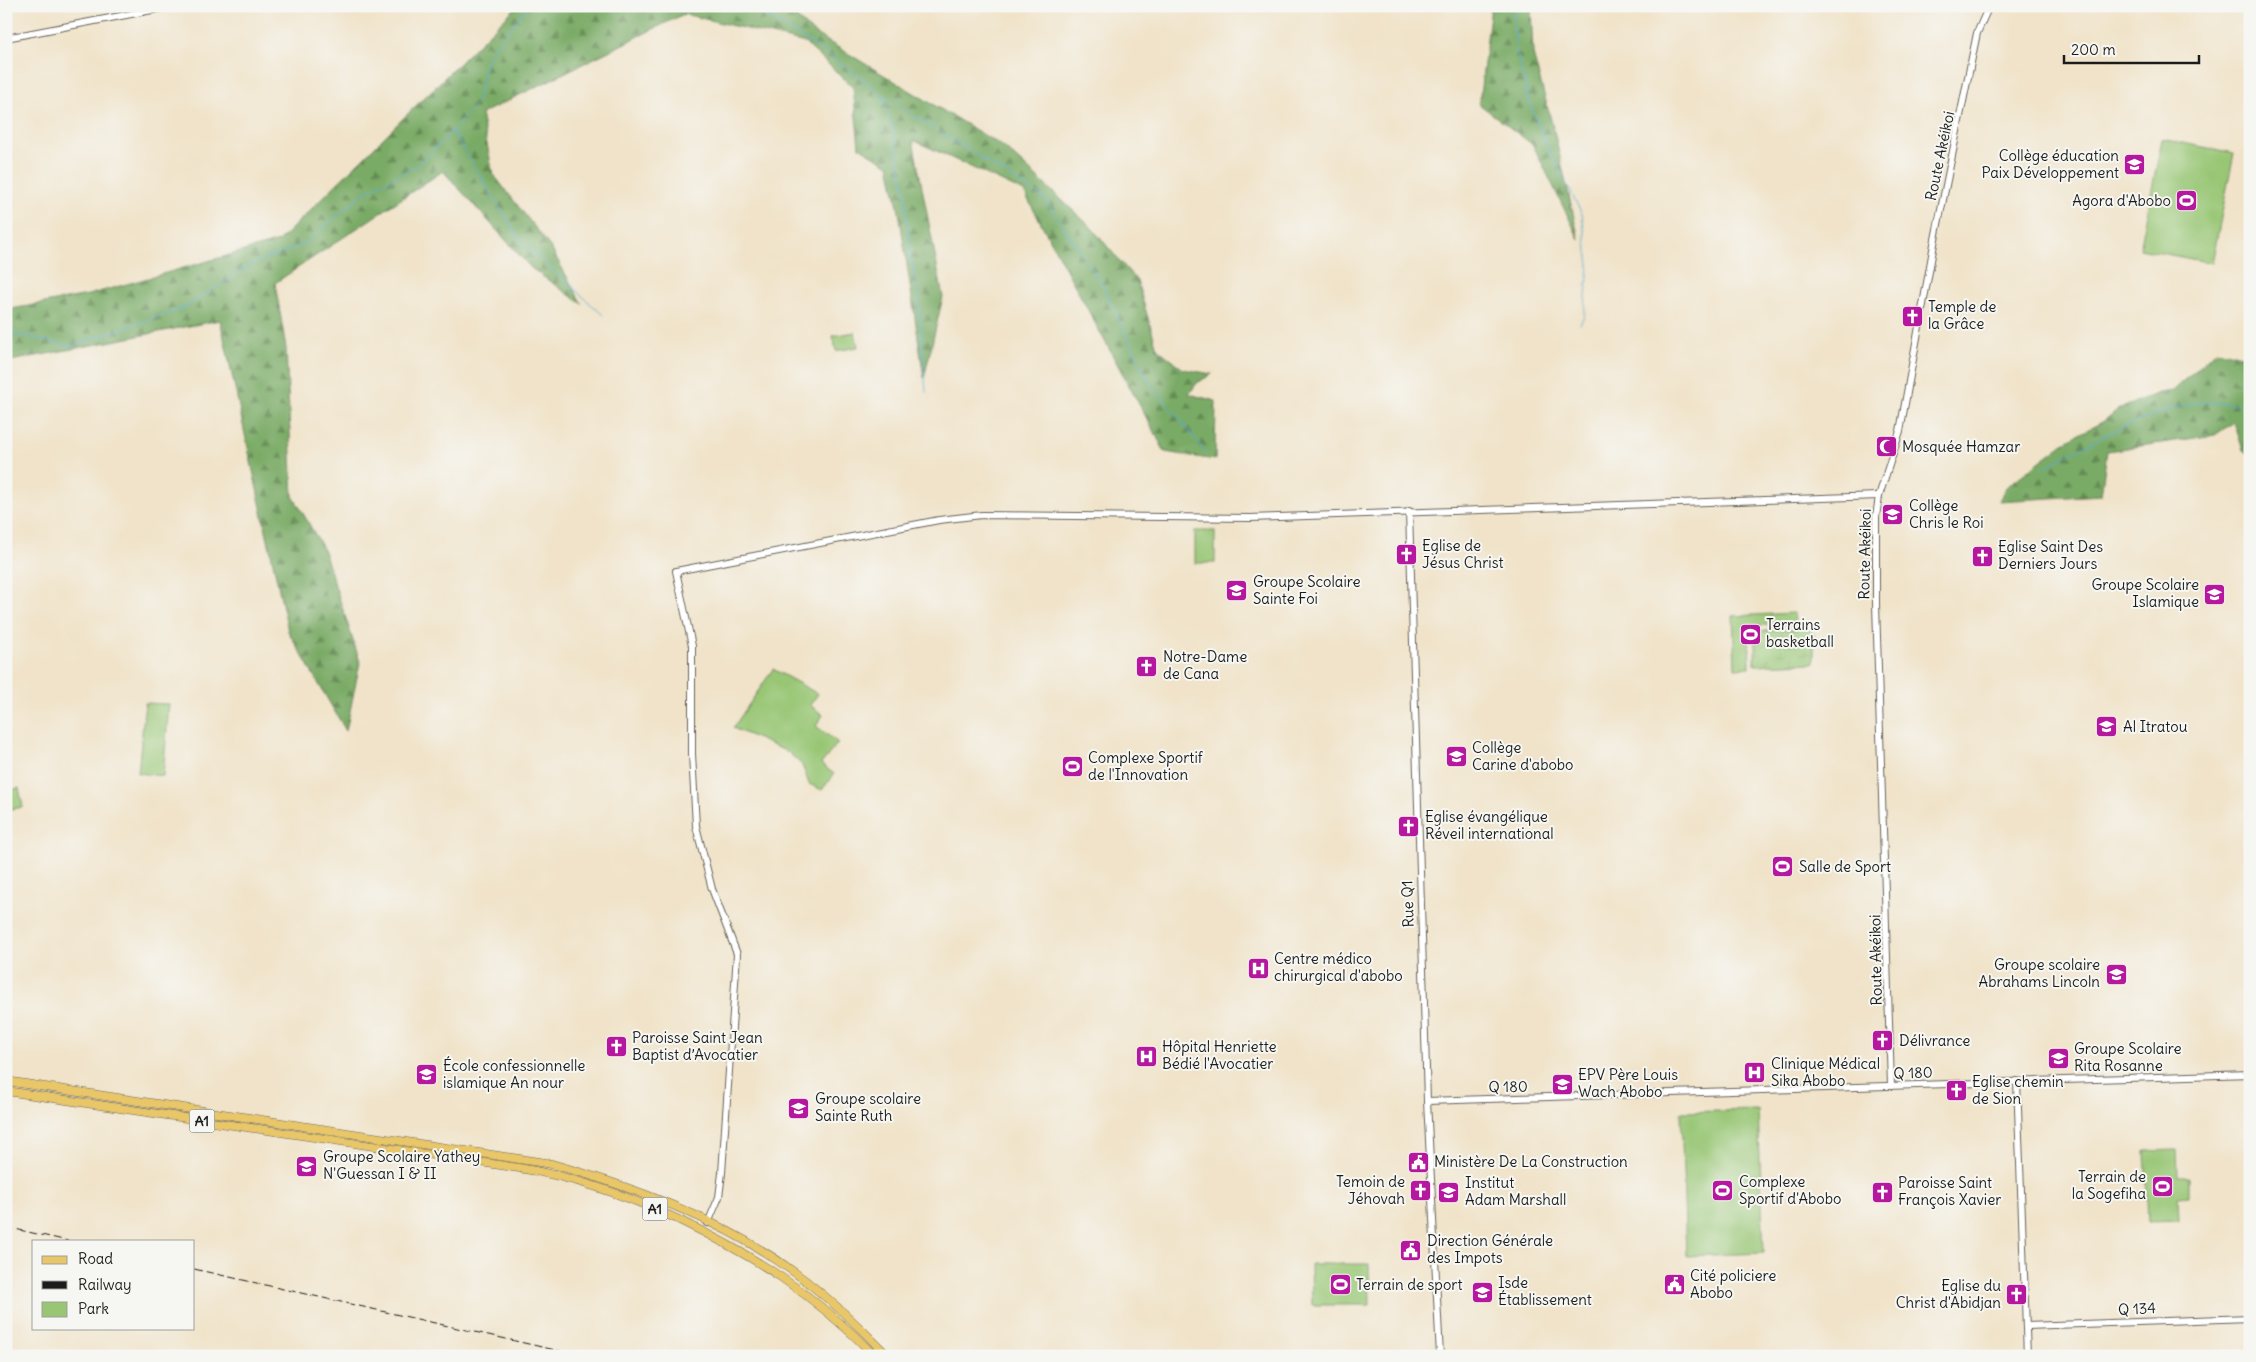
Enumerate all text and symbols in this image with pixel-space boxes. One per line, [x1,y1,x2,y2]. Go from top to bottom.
scale bar [2064,32,2198,64]
text: 200 m [2071,40,2116,59]
street label: Route Akéikoi [1921,109,1958,202]
place label: Collège éducation Paix Développement [1982,146,2119,182]
school or university icon: Collège éducation Paix Développement [2123,153,2147,177]
sports icon: Agora d'Abobo [2175,189,2199,213]
place label: Agora d'Abobo [2072,191,2171,210]
place label: Temple de la Grâce [1928,297,1996,333]
church icon: Temple de la Grâce [1900,304,1924,328]
mosque icon: Mosquée Hamzar [1874,435,1898,459]
place label: Mosquée Hamzar [1902,437,2020,456]
place label: Collège Chris le Roi [1909,496,1984,532]
school or university icon: Collège Chris le Roi [1881,503,1905,527]
street label: Route Akéikoi [1854,508,1875,600]
place label: Eglise de Jésus Christ [1422,536,1504,572]
place label: Eglise Saint Des Derniers Jours [1998,537,2103,573]
church icon: Eglise de Jésus Christ [1394,543,1418,567]
church icon: Eglise Saint Des Derniers Jours [1970,544,1994,568]
place label: Groupe Scolaire Sainte Foi [1253,572,1361,608]
place label: Groupe Scolaire Islamique [2091,575,2199,611]
school or university icon: Groupe Scolaire Sainte Foi [1225,579,1249,603]
school or university icon: Groupe Scolaire Islamique [2203,582,2227,606]
place label: Terrains basketball [1766,615,1834,651]
sports icon: Terrains basketball [1738,622,1762,646]
place label: Notre-Dame de Cana [1163,647,1247,683]
church icon: Notre-Dame de Cana [1135,654,1159,678]
school or university icon: Al Itratou [2095,715,2119,739]
place label: Al Itratou [2123,717,2188,736]
place label: Collège Carine d'abobo [1472,738,1574,774]
school or university icon: Collège Carine d'abobo [1444,745,1468,769]
place label: Complexe Sportif de l'Innovation [1088,748,1204,784]
sports icon: Complexe Sportif de l'Innovation [1060,755,1084,779]
place label: Eglise évangélique Réveil international [1425,807,1554,843]
church icon: Eglise évangélique Réveil international [1397,814,1421,838]
sports icon: Salle de Sport [1771,855,1795,879]
place label: Salle de Sport [1799,857,1891,876]
street label: Rue Q1 [1397,880,1418,928]
street label: Route Akéikoi [1865,914,1886,1006]
place label: Centre médico chirurgical d'abobo [1274,949,1403,985]
place label: Groupe scolaire Abrahams Lincoln [1979,955,2100,991]
hospital icon: Centre médico chirurgical d'abobo [1246,956,1270,980]
school or university icon: Groupe scolaire Abrahams Lincoln [2104,962,2128,986]
place label: Paroisse Saint Jean Baptist d’Avocatier [632,1028,763,1064]
church icon: Délivrance [1871,1029,1895,1053]
place label: Délivrance [1899,1031,1970,1050]
church icon: Paroisse Saint Jean Baptist d’Avocatier [604,1035,628,1059]
place label: Hôpital Henriette Bédié l'Avocatier [1162,1037,1277,1073]
place label: Groupe Scolaire Rita Rosanne [2074,1039,2182,1075]
hospital icon: Hôpital Henriette Bédié l'Avocatier [1134,1044,1158,1068]
school or university icon: Groupe Scolaire Rita Rosanne [2046,1046,2070,1070]
place label: Clinique Médical Sika Abobo [1771,1054,1880,1090]
place label: École confessionnelle islamique An nour [443,1056,585,1092]
hospital icon: Clinique Médical Sika Abobo [1743,1061,1767,1085]
street label: Q 180 [1893,1062,1933,1083]
school or university icon: École confessionnelle islamique An nour [415,1063,439,1087]
place label: EPV Père Louis Wach Abobo [1578,1065,1678,1101]
school or university icon: EPV Père Louis Wach Abobo [1550,1072,1574,1096]
place label: Eglise chemin de Sion [1972,1072,2064,1108]
street label: Q 180 [1488,1077,1528,1096]
church icon: Eglise chemin de Sion [1944,1079,1968,1103]
place label: Groupe scolaire Sainte Ruth [815,1089,921,1125]
school or university icon: Groupe scolaire Sainte Ruth [787,1096,811,1120]
road number: A1 [190,1110,214,1132]
place label: Groupe Scolaire Yathey N'Guessan I & II [323,1147,480,1183]
public building icon: Ministère De La Construction [1406,1150,1430,1174]
place label: Ministère De La Construction [1434,1152,1628,1171]
school or university icon: Groupe Scolaire Yathey N'Guessan I & II [295,1154,319,1178]
place label: Terrain de la Sogefiha [2072,1167,2146,1203]
place label: Temoin de Jéhovah [1336,1172,1405,1208]
place label: Complexe Sportif d'Abobo [1739,1172,1842,1208]
place label: Institut Adam Marshall [1465,1173,1566,1209]
place label: Paroisse Saint François Xavier [1898,1173,2001,1209]
sports icon: Terrain de la Sogefiha [2150,1174,2174,1198]
church icon: Temoin de Jéhovah [1409,1179,1433,1203]
sports icon: Complexe Sportif d'Abobo [1711,1179,1735,1203]
school or university icon: Institut Adam Marshall [1437,1180,1461,1204]
church icon: Paroisse Saint François Xavier [1870,1180,1894,1204]
road number: A1 [642,1198,668,1220]
place label: Direction Générale des Impots [1427,1231,1553,1267]
public building icon: Direction Générale des Impots [1399,1238,1423,1262]
legend [32,1240,195,1330]
text: Road [78,1249,113,1268]
place label: Cité policiere Abobo [1690,1266,1776,1302]
sports icon: Terrain de sport [1328,1273,1352,1297]
place label: Isde Établissement [1498,1273,1592,1309]
public building icon: Cité policiere Abobo [1662,1273,1686,1297]
text: Railway [78,1275,132,1294]
place label: Terrain de sport [1356,1275,1463,1294]
place label: Eglise du Christ d'Abidjan [1896,1276,2001,1312]
school or university icon: Isde Établissement [1470,1280,1494,1304]
church icon: Eglise du Christ d'Abidjan [2005,1283,2029,1307]
street label: Q 134 [2117,1298,2157,1319]
text: Park [78,1299,109,1318]

